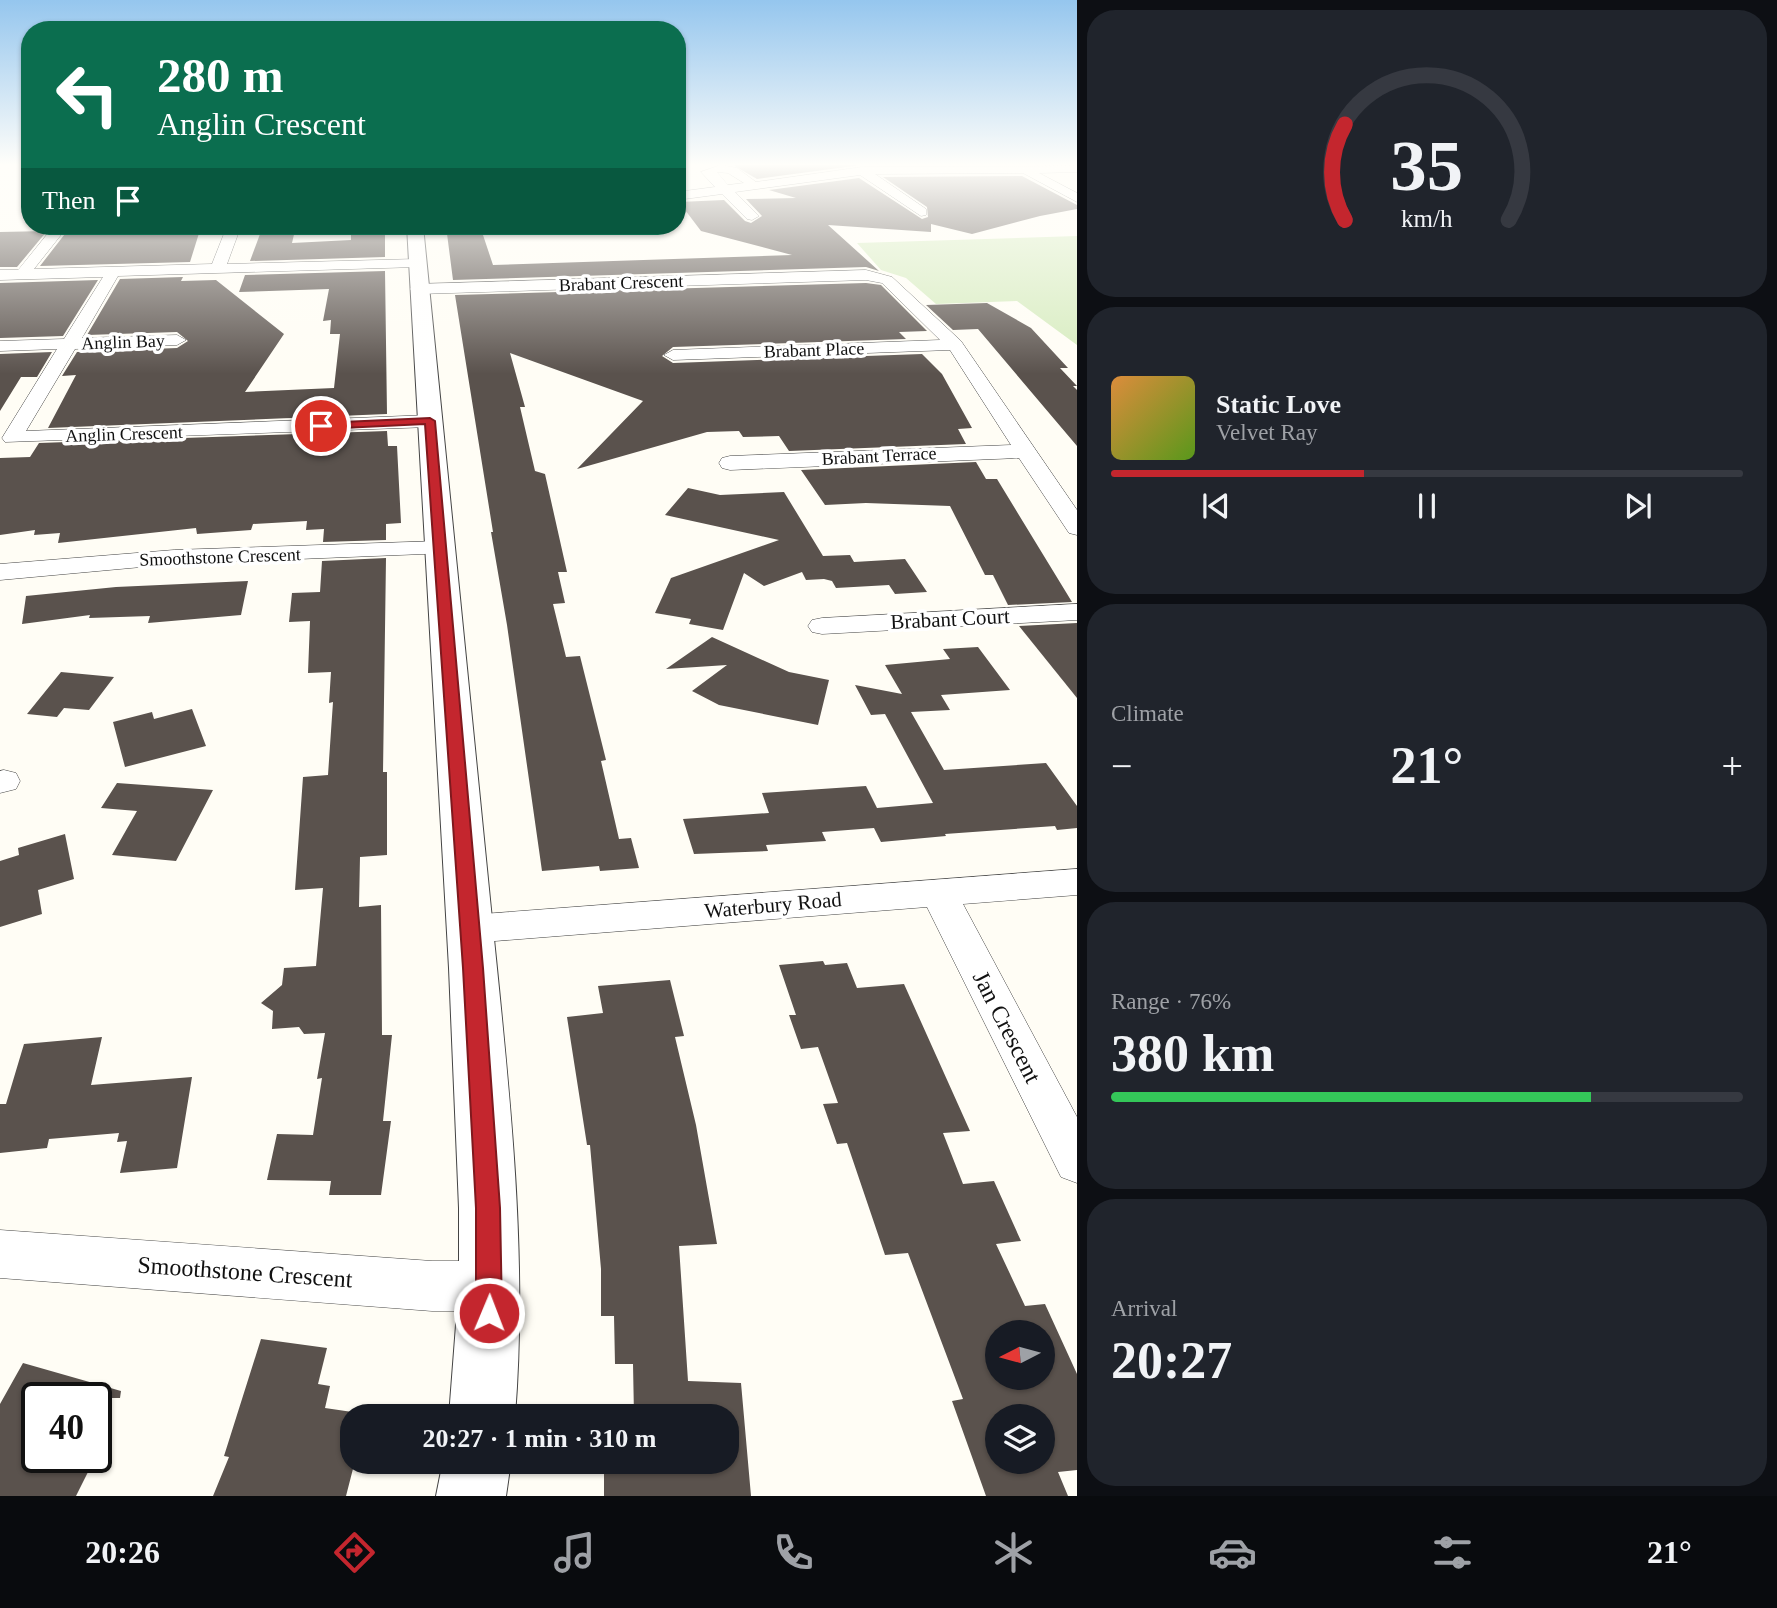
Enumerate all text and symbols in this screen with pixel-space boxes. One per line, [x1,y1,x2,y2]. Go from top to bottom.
text: 280 m [157,48,284,103]
icon: left [42,49,133,140]
text: Anglin Crescent [157,106,366,142]
text: 35 [1391,125,1463,206]
icon: arrive [109,182,147,220]
text: Then [42,186,95,215]
text: km/h [1401,204,1453,231]
street label: Brabant Crescent [558,271,684,295]
street label: Anglin Bay [81,331,165,353]
street label: Brabant Place [763,338,865,362]
text: Static Love [1216,390,1341,419]
pin [291,396,351,456]
icon: arrive [302,407,340,445]
text: Velvet Ray [1216,420,1318,445]
street label: Anglin Crescent [65,422,183,446]
street label: Brabant Terrace [821,443,937,469]
icon: previous [1197,487,1235,525]
icon: pause [1408,487,1446,525]
icon: next [1619,487,1657,525]
street label: Smoothstone Crescent [139,544,301,570]
street label: Brabant Court [890,604,1010,634]
text: Climate [1111,701,1184,726]
text: 21° [1391,737,1463,794]
text: − [1111,745,1132,787]
text: + [1722,745,1743,787]
street label: Waterbury Road [703,887,843,923]
street label: Jan Crescent [968,967,1046,1088]
text: Range · 76% [1111,989,1231,1014]
text: 380 km [1111,1025,1274,1082]
street label: Smoothstone Crescent [137,1252,354,1293]
position arrow [452,1276,526,1350]
text: Arrival [1111,1296,1177,1321]
north arrow [985,1320,1055,1390]
map controls [985,1320,1055,1474]
text: 20:27 [1111,1332,1232,1389]
speed limit sign: 40 [21,1382,112,1473]
button: layers [985,1404,1055,1474]
text: 20:27 · 1 min · 310 m [423,1424,657,1453]
icon: directions [330,1528,379,1577]
icon: music [550,1528,599,1577]
icon: phone [769,1528,818,1577]
icon: climate [989,1528,1038,1577]
icon: car [1208,1528,1257,1577]
icon: filters [1428,1528,1477,1577]
text: 20:26 [85,1534,160,1570]
text: 21° [1647,1534,1692,1570]

